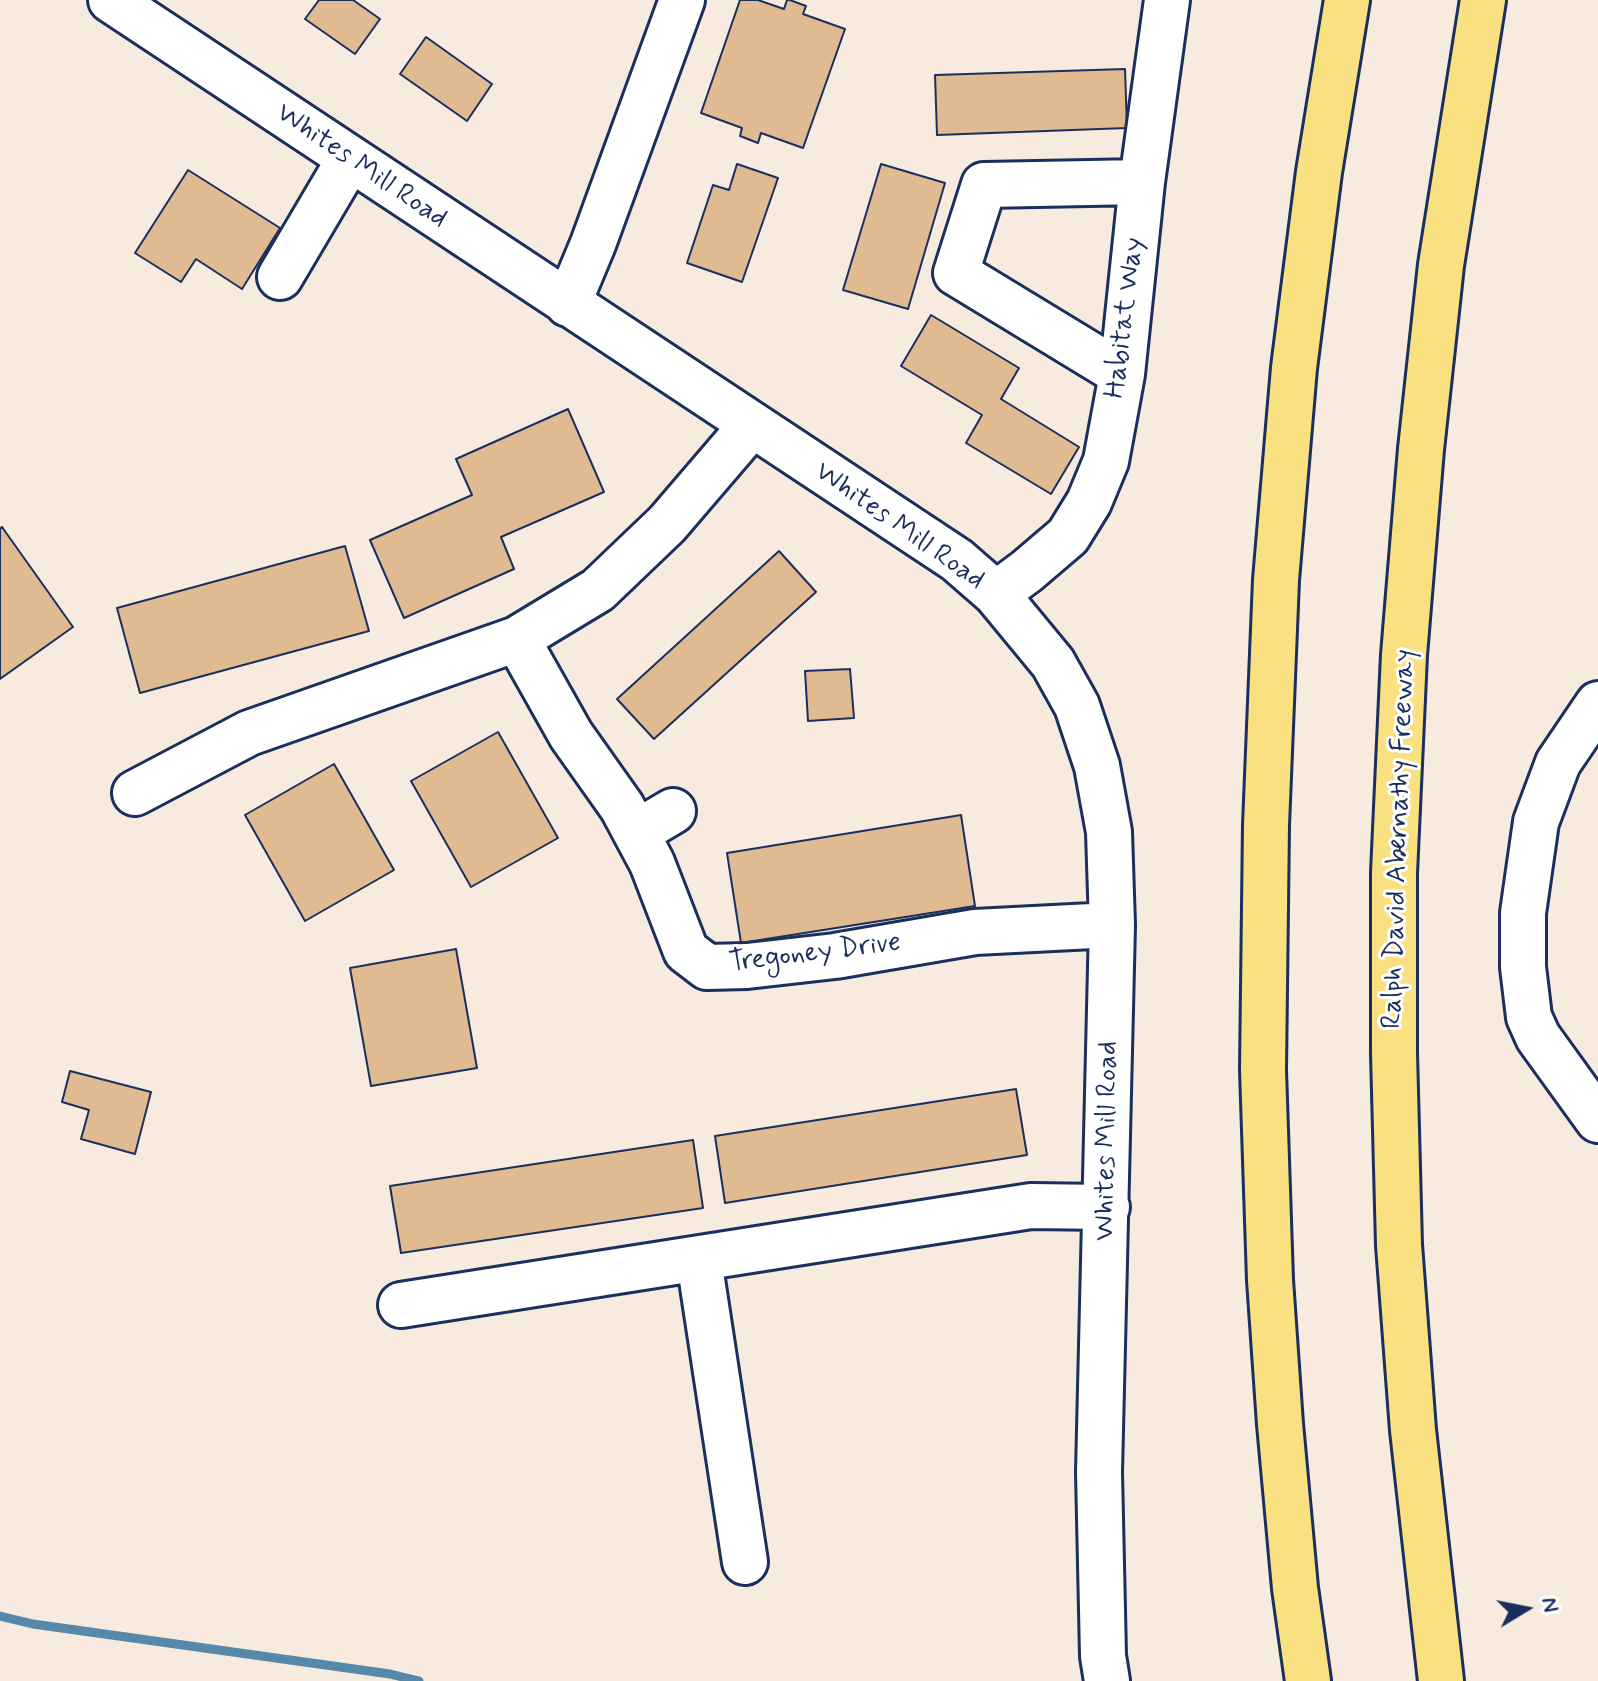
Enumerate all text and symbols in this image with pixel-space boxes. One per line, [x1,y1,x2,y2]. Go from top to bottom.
street label: Whites Mill Road [269,97,453,237]
street label: Habitat Way [1099,235,1153,401]
street label: Whites Mill Road [808,456,990,598]
street label: Ralph David Abernathy Freeway [1377,648,1423,1030]
street label: Tregoney Drive [727,927,903,981]
street label: Whites Mill Road [1089,1041,1127,1241]
north arrow [1486,1569,1566,1649]
text: N [1535,1595,1565,1614]

